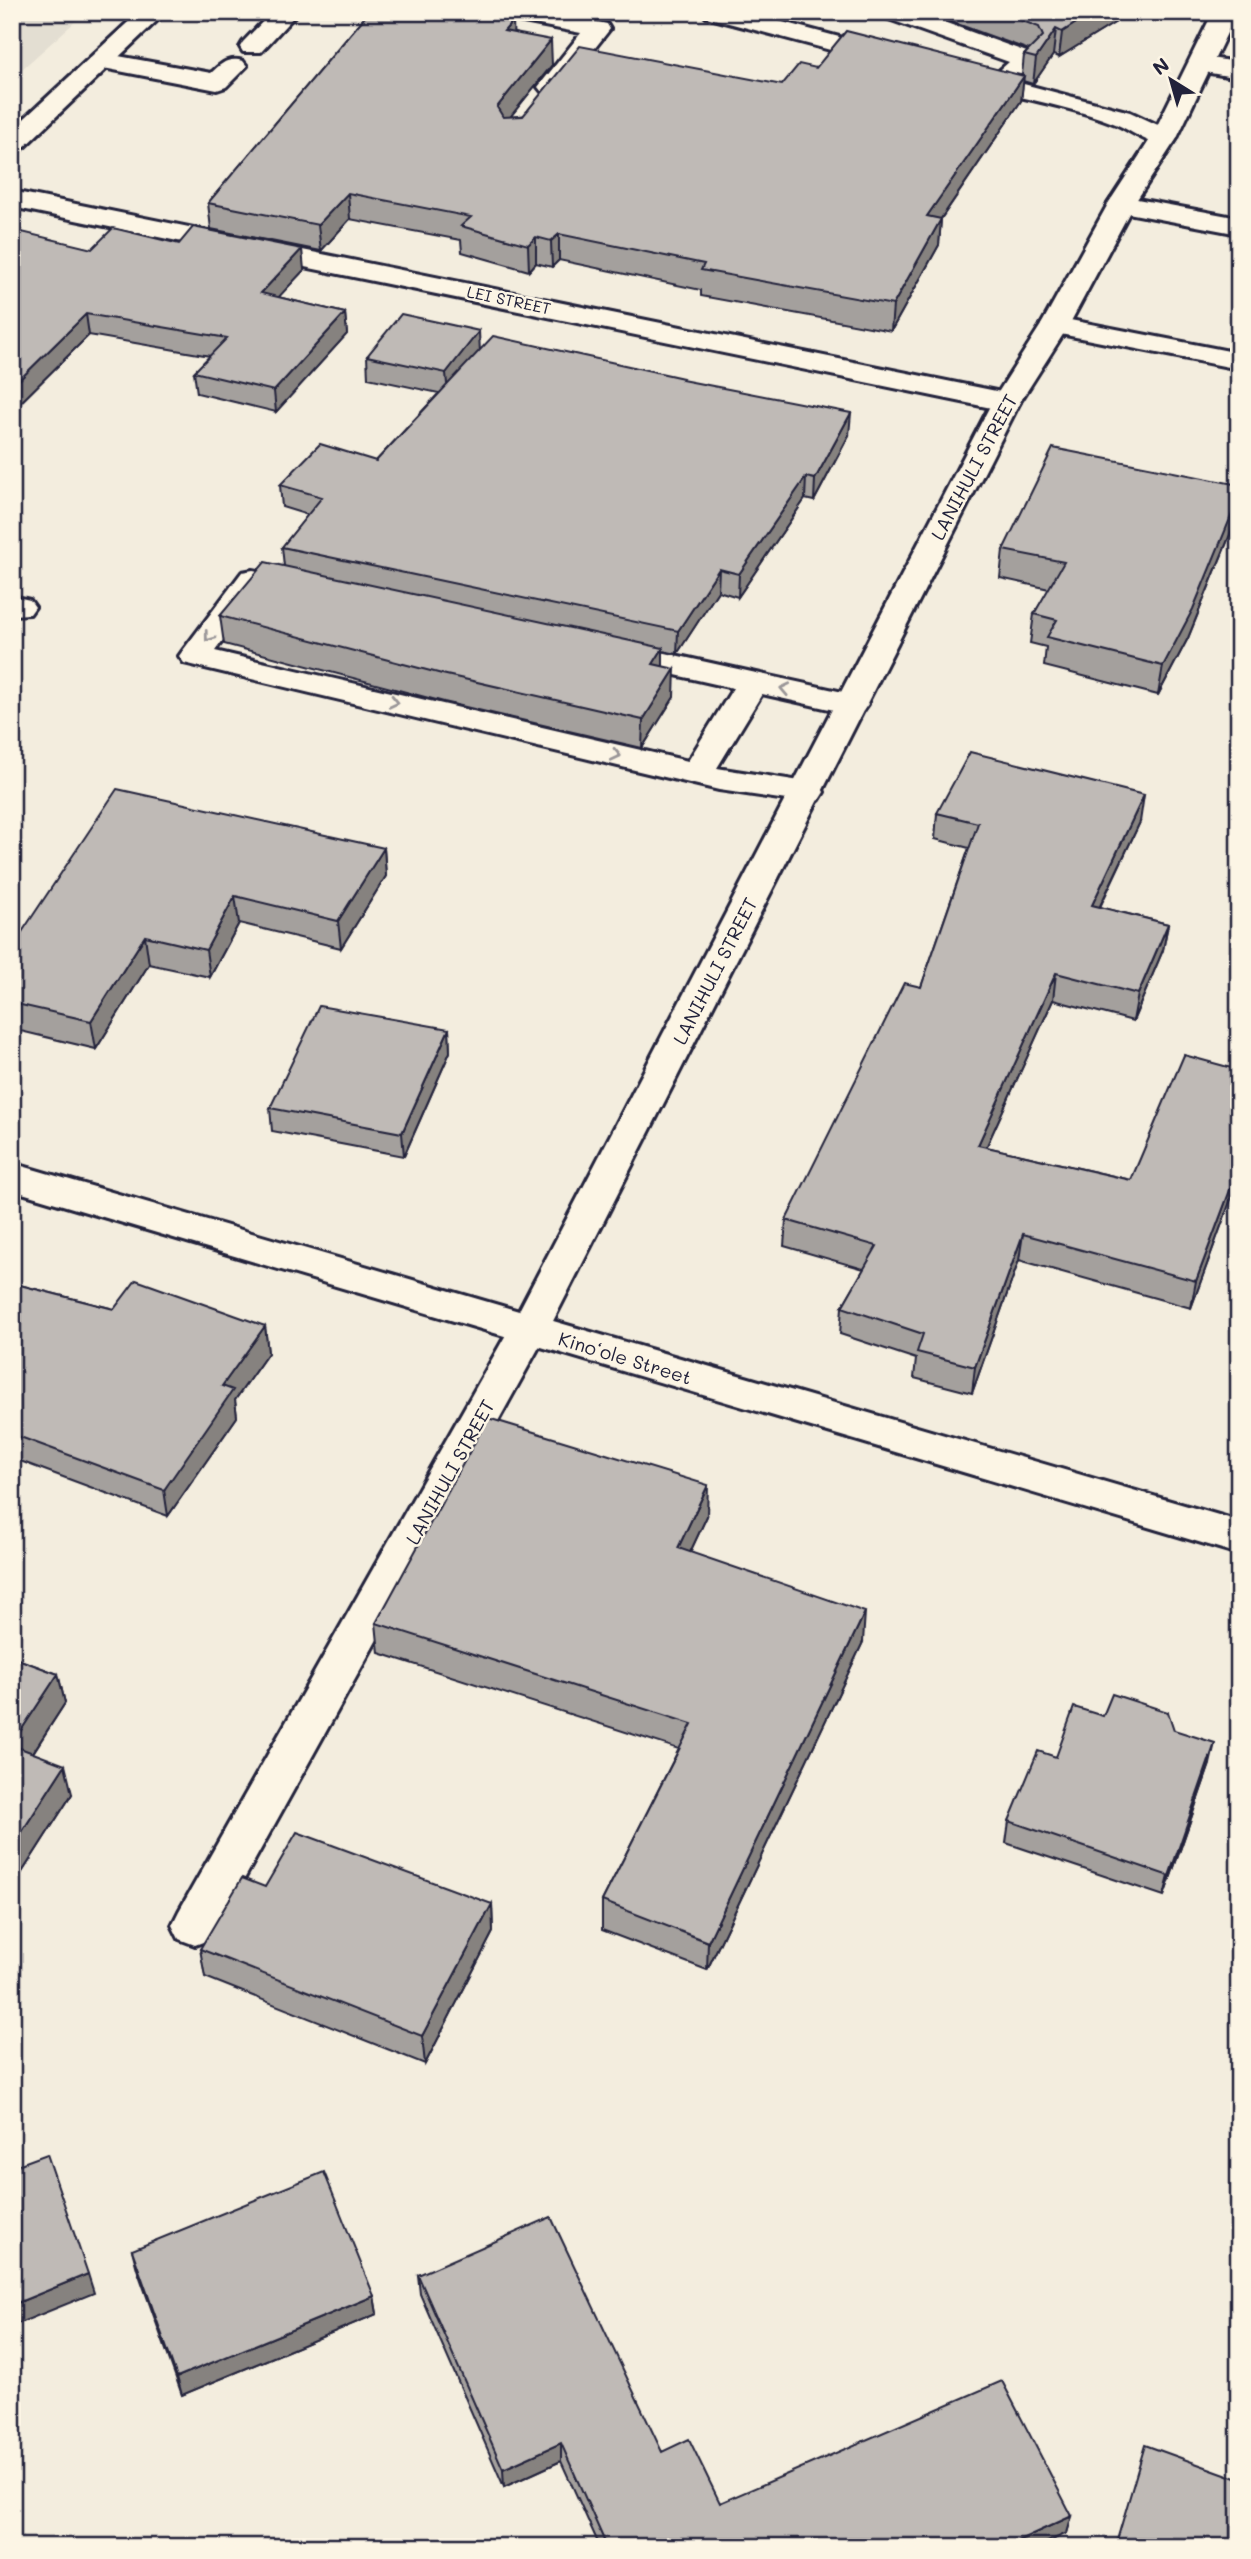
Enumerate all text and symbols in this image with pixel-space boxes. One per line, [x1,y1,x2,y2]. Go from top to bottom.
north arrow [1136,46,1206,116]
text: N [1147,52,1174,80]
street label: LEI STREET [465,280,553,319]
street label: LANIHULI STREET [925,389,1023,544]
one-way arrow [205,629,218,642]
one-way arrow [780,683,792,698]
one-way arrow [388,694,400,709]
one-way arrow [610,746,622,761]
street label: LANIHULI STREET [667,893,762,1049]
street label: Kinoʻole Street [555,1325,695,1390]
street label: LANIHULI STREET [399,1395,500,1549]

